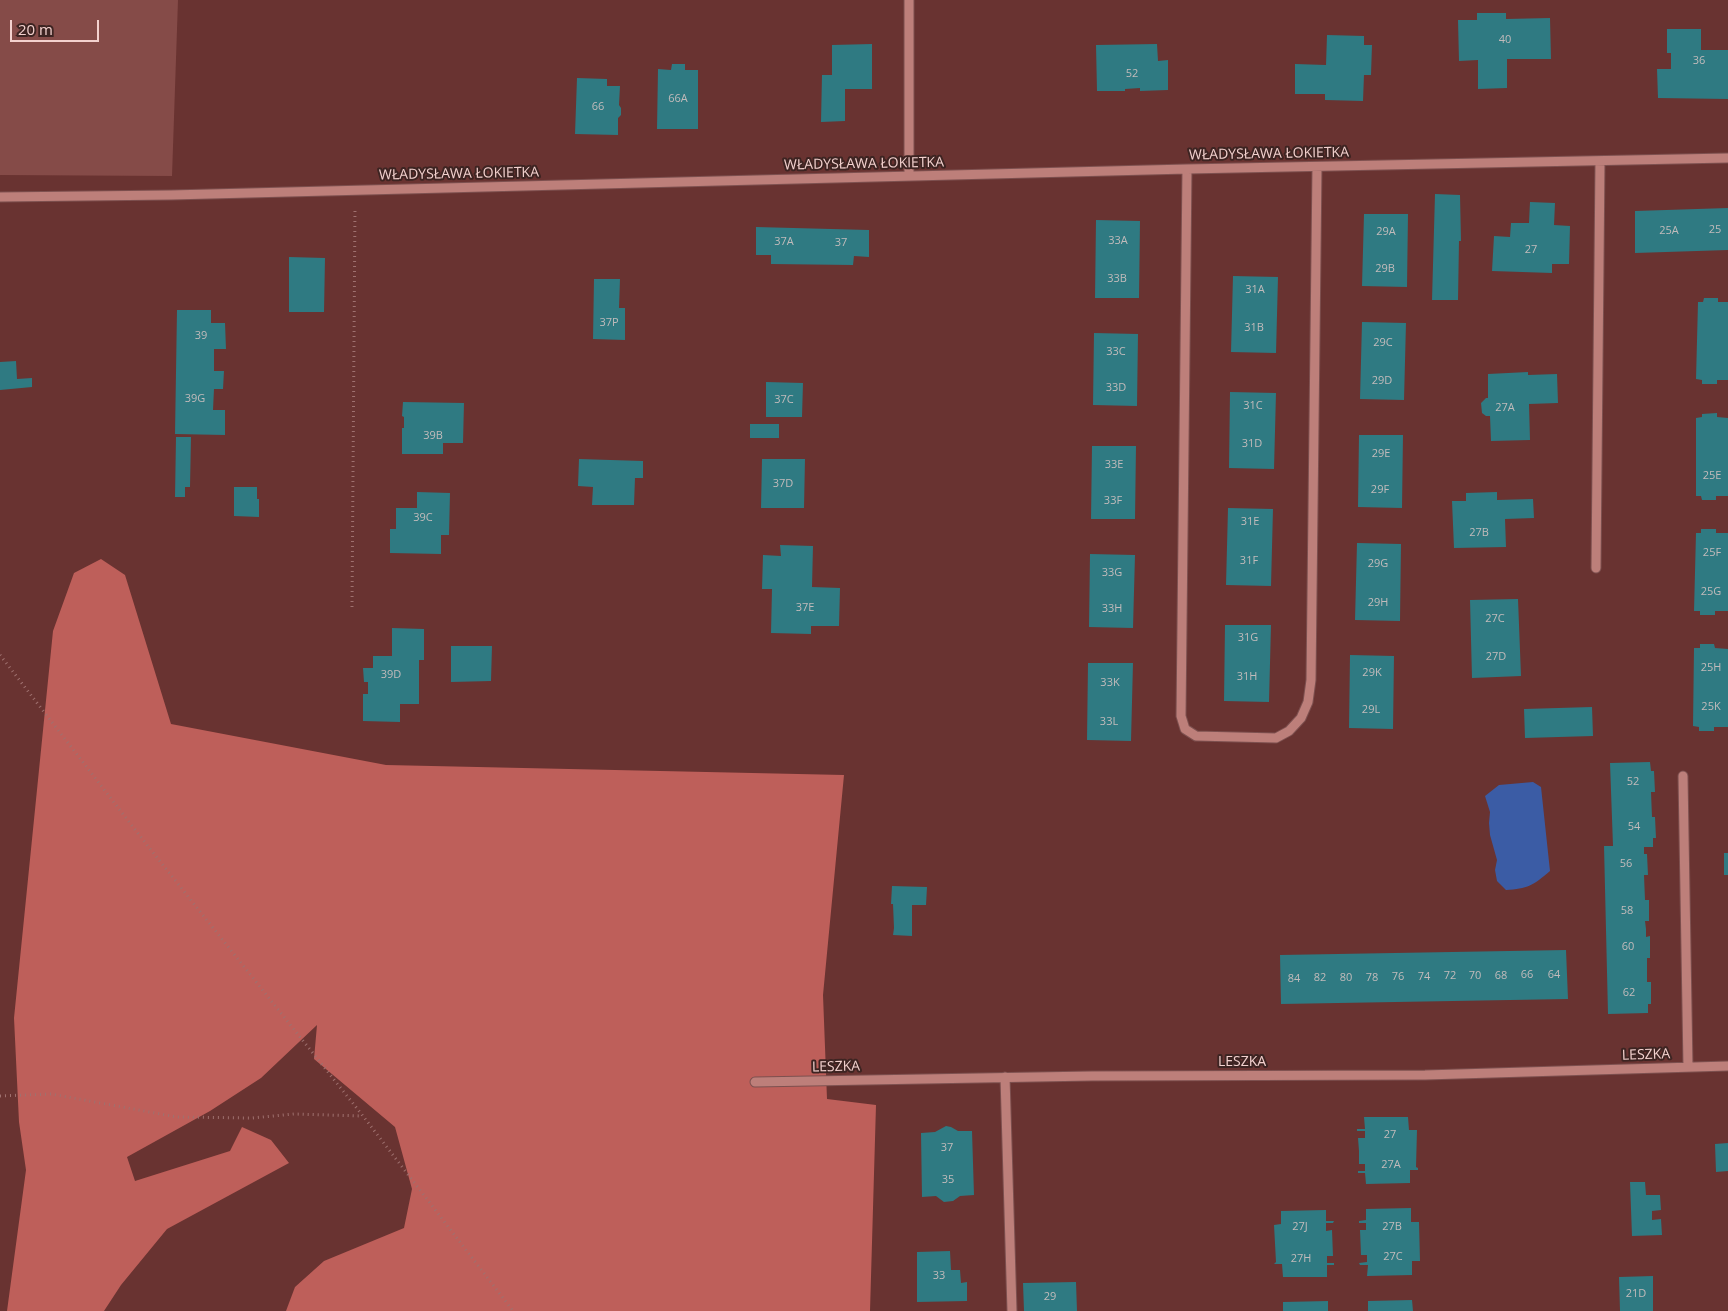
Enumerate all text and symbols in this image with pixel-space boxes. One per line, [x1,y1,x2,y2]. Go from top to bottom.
scale bar [12,10,101,42]
text: 20 m [18,19,53,39]
house number: 40 [1499,33,1511,47]
house number: 36 [1693,54,1705,68]
house number: 52 [1126,67,1138,81]
house number: 66A [668,92,688,106]
house number: 66 [592,100,604,114]
street label: WŁADYSŁAWA ŁOKIETKA [1189,144,1349,164]
street label: WŁADYSŁAWA ŁOKIETKA [784,154,944,174]
street label: WŁADYSŁAWA ŁOKIETKA [379,164,539,184]
house number: 25 [1709,223,1721,237]
house number: 25A [1659,224,1679,238]
house number: 29A [1376,225,1396,239]
house number: 33A [1108,234,1128,248]
house number: 37A [774,235,794,249]
house number: 37 [835,236,847,250]
house number: 27 [1525,243,1537,257]
house number: 29B [1375,262,1395,276]
house number: 33B [1107,272,1127,286]
house number: 31A [1245,283,1265,297]
house number: 37P [599,316,619,330]
house number: 31B [1244,321,1264,335]
house number: 39 [195,329,207,343]
house number: 29C [1373,336,1393,350]
house number: 33C [1106,345,1126,359]
house number: 29D [1372,374,1392,388]
house number: 33D [1106,381,1126,395]
house number: 39G [185,392,205,406]
house number: 37C [774,393,794,407]
house number: 31C [1243,399,1263,413]
house number: 27A [1495,401,1515,415]
house number: 39B [423,429,443,443]
house number: 31D [1242,437,1262,451]
house number: 29E [1372,447,1390,461]
house number: 33E [1105,458,1123,472]
house number: 25E [1703,469,1721,483]
house number: 37D [773,477,793,491]
house number: 29F [1371,483,1389,497]
house number: 33F [1104,494,1122,508]
house number: 39C [413,511,433,525]
house number: 31E [1241,515,1259,529]
house number: 27B [1469,526,1489,540]
house number: 25F [1703,546,1721,560]
house number: 31F [1240,554,1258,568]
house number: 29G [1368,557,1388,571]
house number: 33G [1102,566,1122,580]
house number: 25G [1701,585,1721,599]
house number: 29H [1368,596,1388,610]
house number: 37E [796,601,814,615]
house number: 33H [1102,602,1122,616]
house number: 27C [1485,612,1505,626]
house number: 31G [1238,631,1258,645]
house number: 27D [1486,650,1506,664]
house number: 25H [1701,661,1721,675]
house number: 29K [1362,666,1382,680]
house number: 39D [381,668,401,682]
house number: 31H [1237,670,1257,684]
house number: 33K [1100,676,1120,690]
house number: 25K [1701,700,1721,714]
house number: 29L [1362,703,1380,717]
house number: 33L [1100,715,1118,729]
house number: 52 [1627,775,1639,789]
house number: 54 [1628,820,1640,834]
house number: 56 [1620,857,1632,871]
house number: 58 [1621,904,1633,918]
house number: 60 [1622,940,1634,954]
house number: 66 [1521,968,1533,982]
house number: 64 [1548,968,1560,982]
house number: 72 [1444,969,1456,983]
house number: 70 [1469,969,1481,983]
house number: 68 [1495,969,1507,983]
house number: 76 [1392,970,1404,984]
house number: 74 [1418,970,1430,984]
house number: 82 [1314,971,1326,985]
house number: 80 [1340,971,1352,985]
house number: 78 [1366,971,1378,985]
house number: 84 [1288,972,1300,986]
house number: 62 [1623,986,1635,1000]
street label: LESZKA [1622,1046,1670,1064]
street label: LESZKA [1218,1054,1266,1070]
street label: LESZKA [812,1058,860,1076]
house number: 27 [1384,1128,1396,1142]
house number: 37 [941,1141,953,1155]
house number: 27A [1381,1158,1401,1172]
house number: 35 [942,1173,954,1187]
house number: 27J [1292,1220,1308,1234]
house number: 27B [1382,1220,1402,1234]
house number: 27C [1383,1250,1403,1264]
house number: 27H [1291,1252,1311,1266]
house number: 33 [933,1269,945,1283]
house number: 21D [1626,1287,1646,1301]
house number: 29 [1044,1290,1056,1304]

